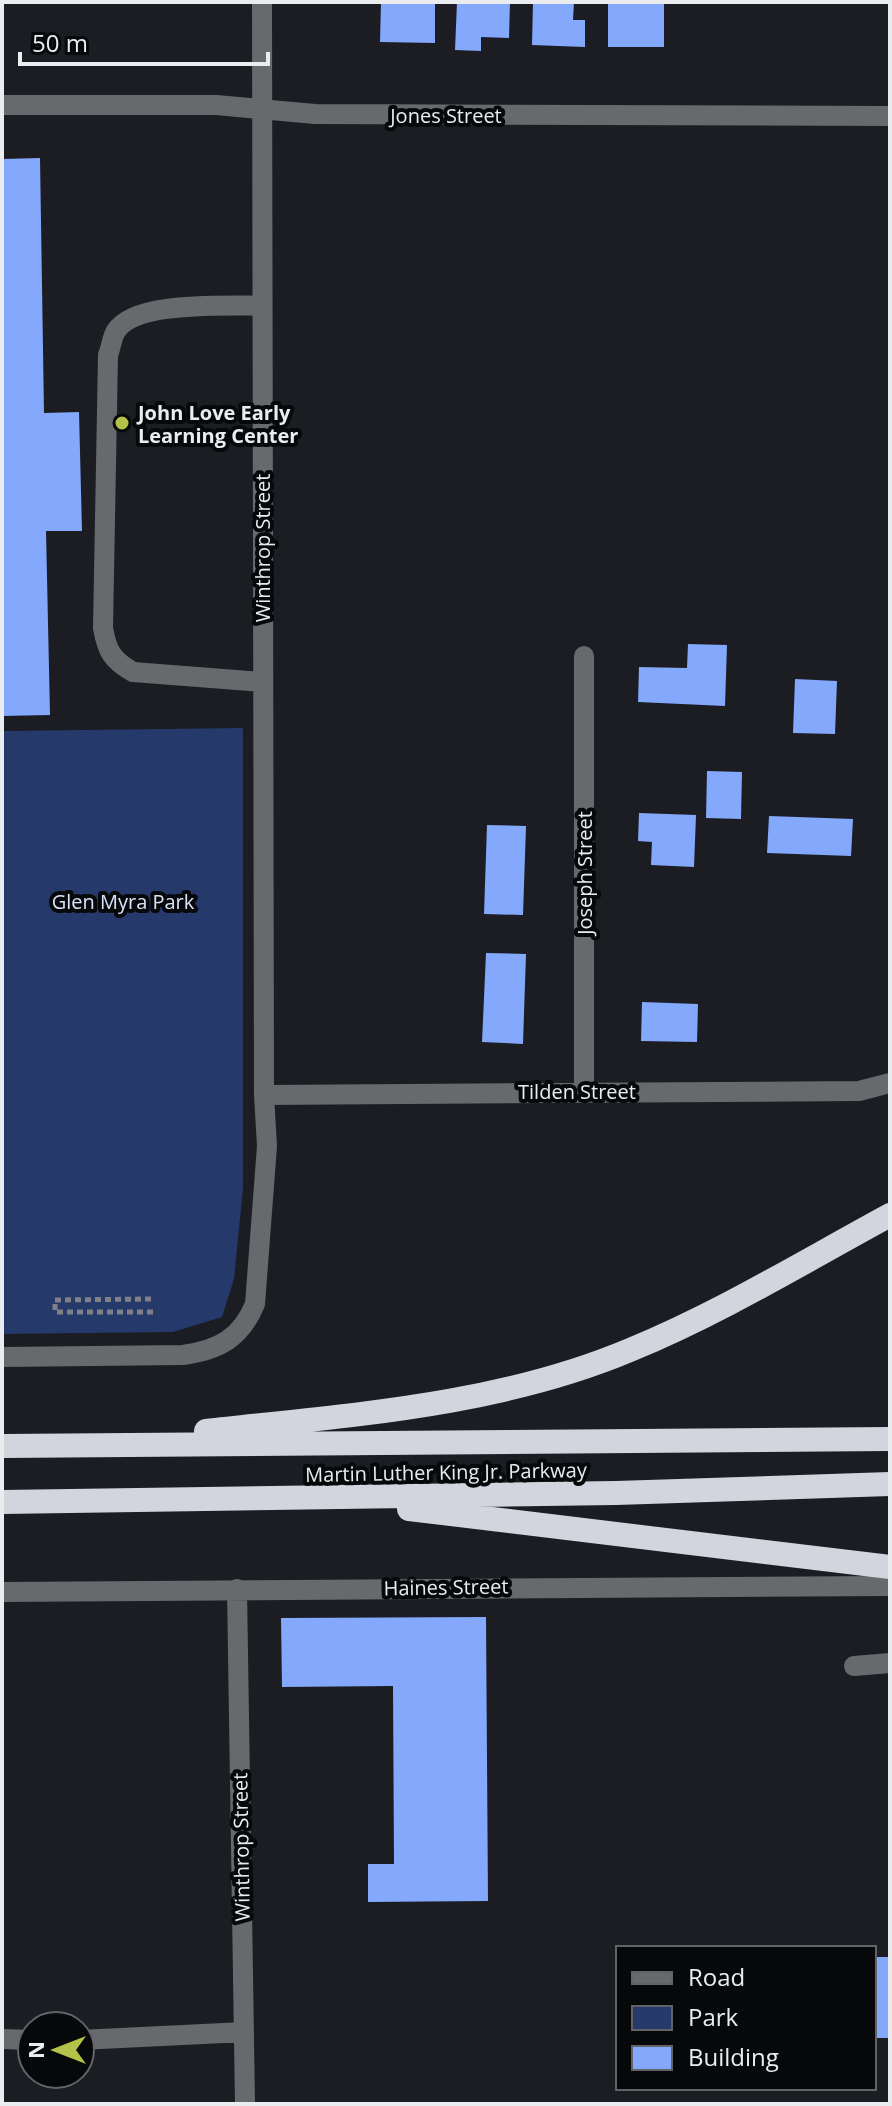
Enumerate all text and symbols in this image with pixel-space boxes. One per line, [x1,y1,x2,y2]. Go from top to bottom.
scale bar [20,16,268,66]
text: 50 m [32,26,88,59]
street label: Jones Street [388,102,502,129]
place label: John Love Early Learning Center [136,399,298,449]
marker: John Love Early Learning Center [113,414,131,432]
street label: Winthrop Street [249,474,276,622]
street label: Joseph Street [571,811,598,937]
park label: Glen Myra Park [52,888,195,915]
street label: Tilden Street [518,1078,636,1105]
street label: Martin Luther King Jr. Parkway [305,1456,588,1488]
street label: Haines Street [383,1572,509,1602]
street label: Winthrop Street [226,1772,256,1922]
legend [616,1946,876,2090]
text: Road [688,1960,745,1993]
text: Park [688,2000,739,2033]
north arrow [16,2010,96,2090]
text: Building [688,2040,779,2073]
text: N [20,2041,50,2059]

